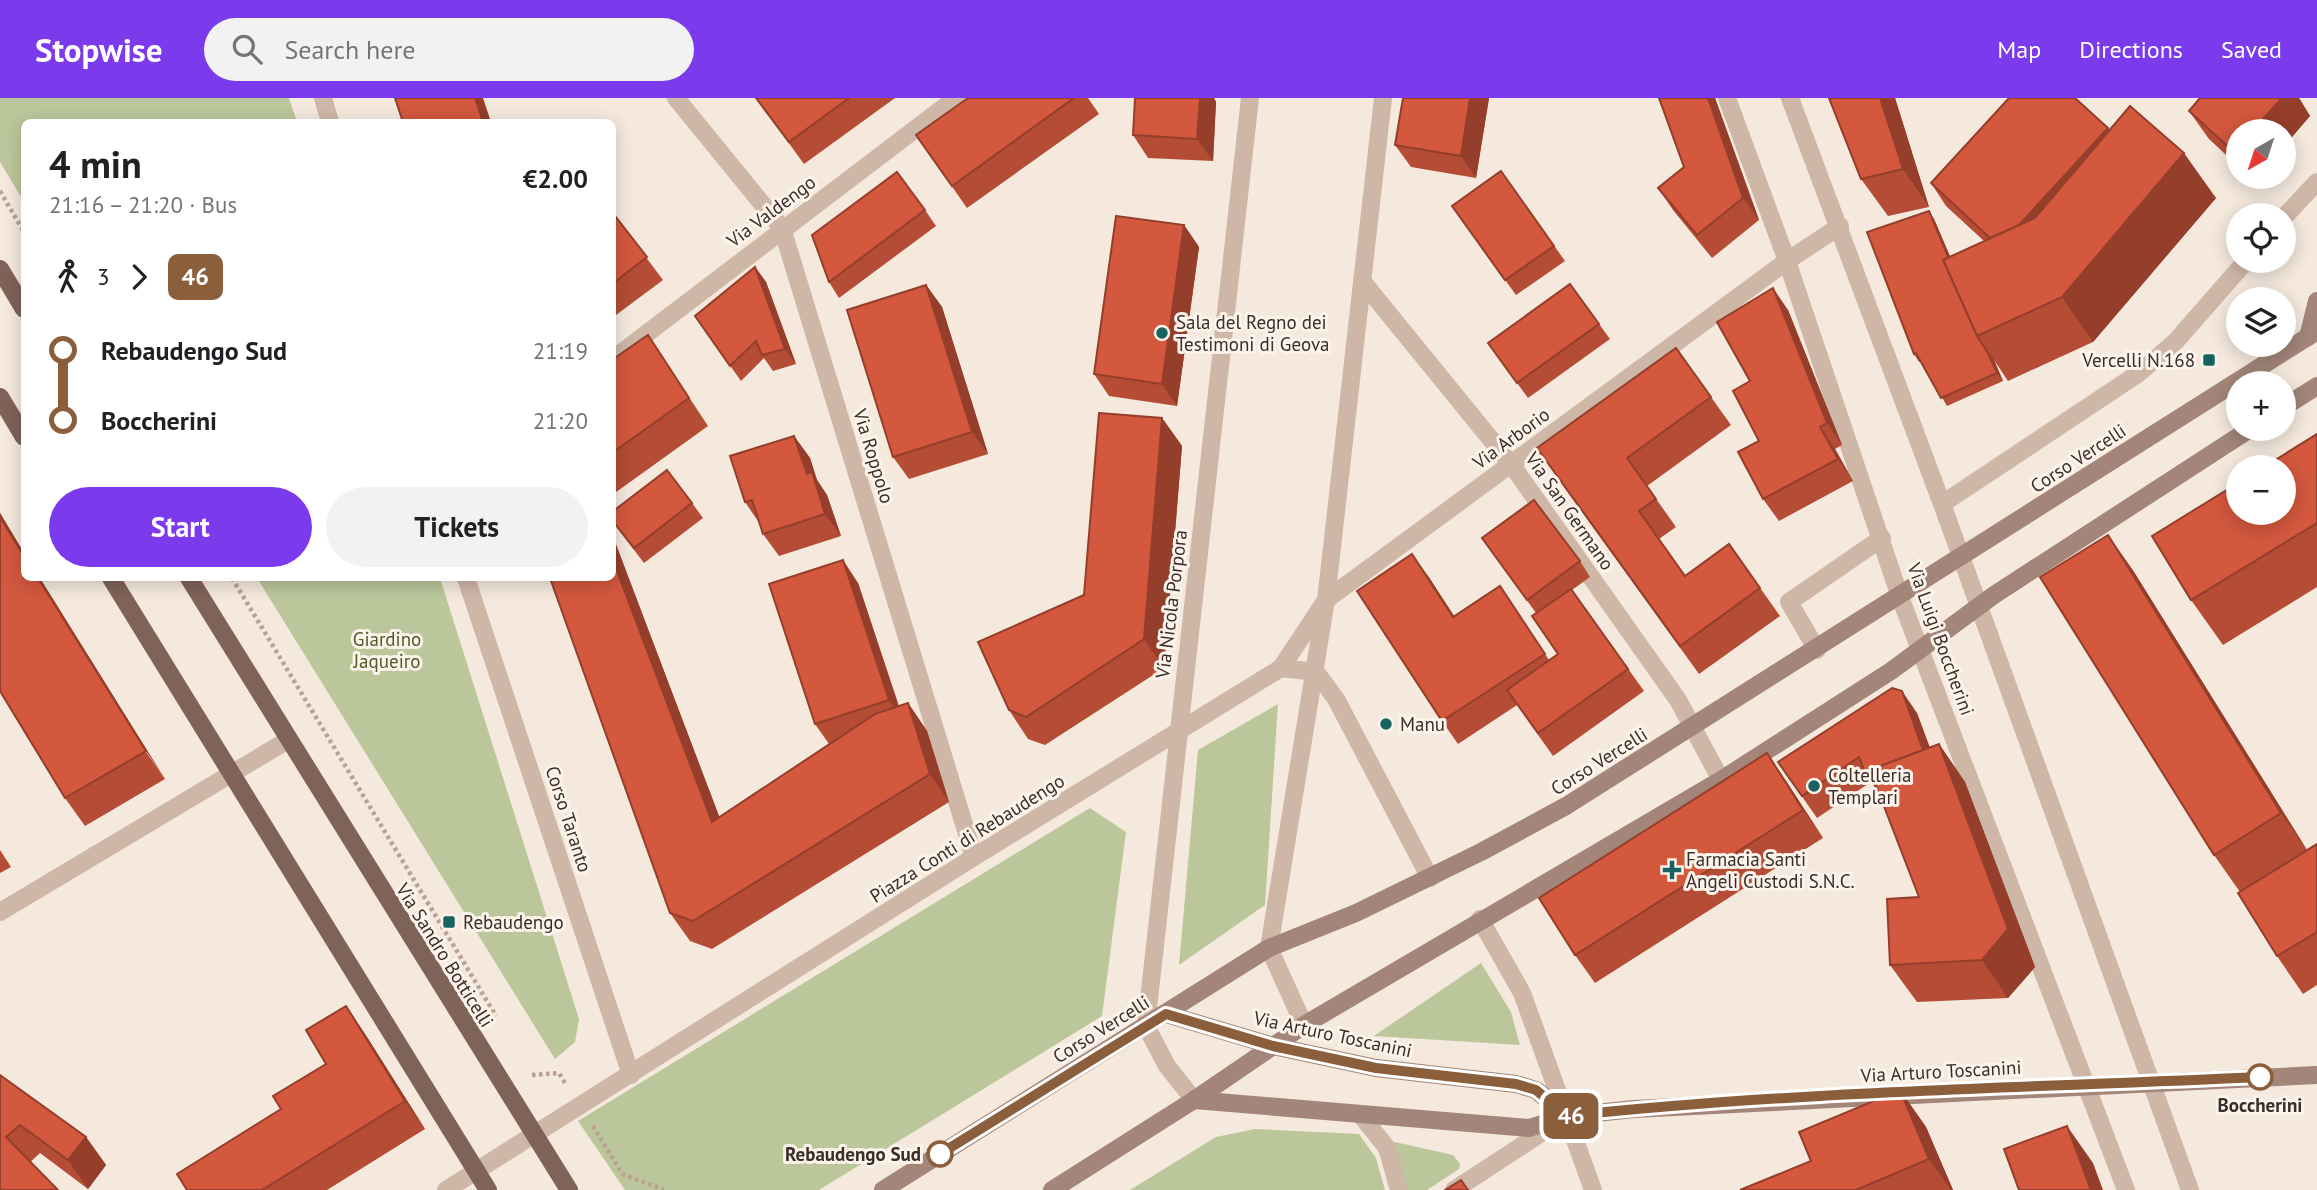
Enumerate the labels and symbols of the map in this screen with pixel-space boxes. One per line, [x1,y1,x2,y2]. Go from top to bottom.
north arrow [2226,119,2296,189]
street label: Via Valdengo [721,170,820,253]
place label: Sala del Regno dei Testimoni di Geova [1176,310,1329,356]
marker: Sala del Regno dei Testimoni di Geova [1154,325,1170,341]
place label: Vercelli N.168 [2081,348,2195,372]
marker: Vercelli N.168 [2201,352,2217,368]
street label: Via Arborio [1467,402,1554,475]
street label: Via Roppolo [848,405,900,506]
street label: Corso Vercelli [2026,418,2130,498]
street label: Via San Germano [1520,447,1620,575]
street label: Via Nicola Porpora [1150,528,1192,681]
street label: Via Luigi Boccherini [1902,559,1980,719]
park label: Giardino Jaqueiro [353,627,421,673]
place label: Manu [1400,712,1445,736]
marker: Manu [1378,716,1394,732]
street label: Corso Vercelli [1546,722,1652,800]
street label: Corso Taranto [541,763,597,875]
place label: Coltelleria Templari [1828,763,1912,809]
street label: Piazza Conti di Rebaudengo [865,768,1069,908]
marker: Coltelleria Templari [1806,778,1822,794]
place label: Farmacia Santi Angeli Custodi S.N.C. [1686,847,1855,893]
marker: Farmacia Santi Angeli Custodi S.N.C. [1664,862,1680,878]
street label: Via Sandro Botticelli [390,878,499,1032]
place label: Rebaudengo [463,910,564,934]
marker: Rebaudengo [441,914,457,930]
street label: Corso Vercelli [1048,990,1154,1068]
street label: Via Arturo Toscanini [1251,1005,1414,1062]
street label: Via Arturo Toscanini [1859,1055,2022,1087]
marker: Boccherini [2247,1064,2273,1090]
line badge: 46 [1540,1093,1602,1139]
place label: Boccherini [2218,1093,2302,1117]
marker: Rebaudengo Sud [927,1141,953,1167]
place label: Rebaudengo Sud [785,1142,921,1166]

